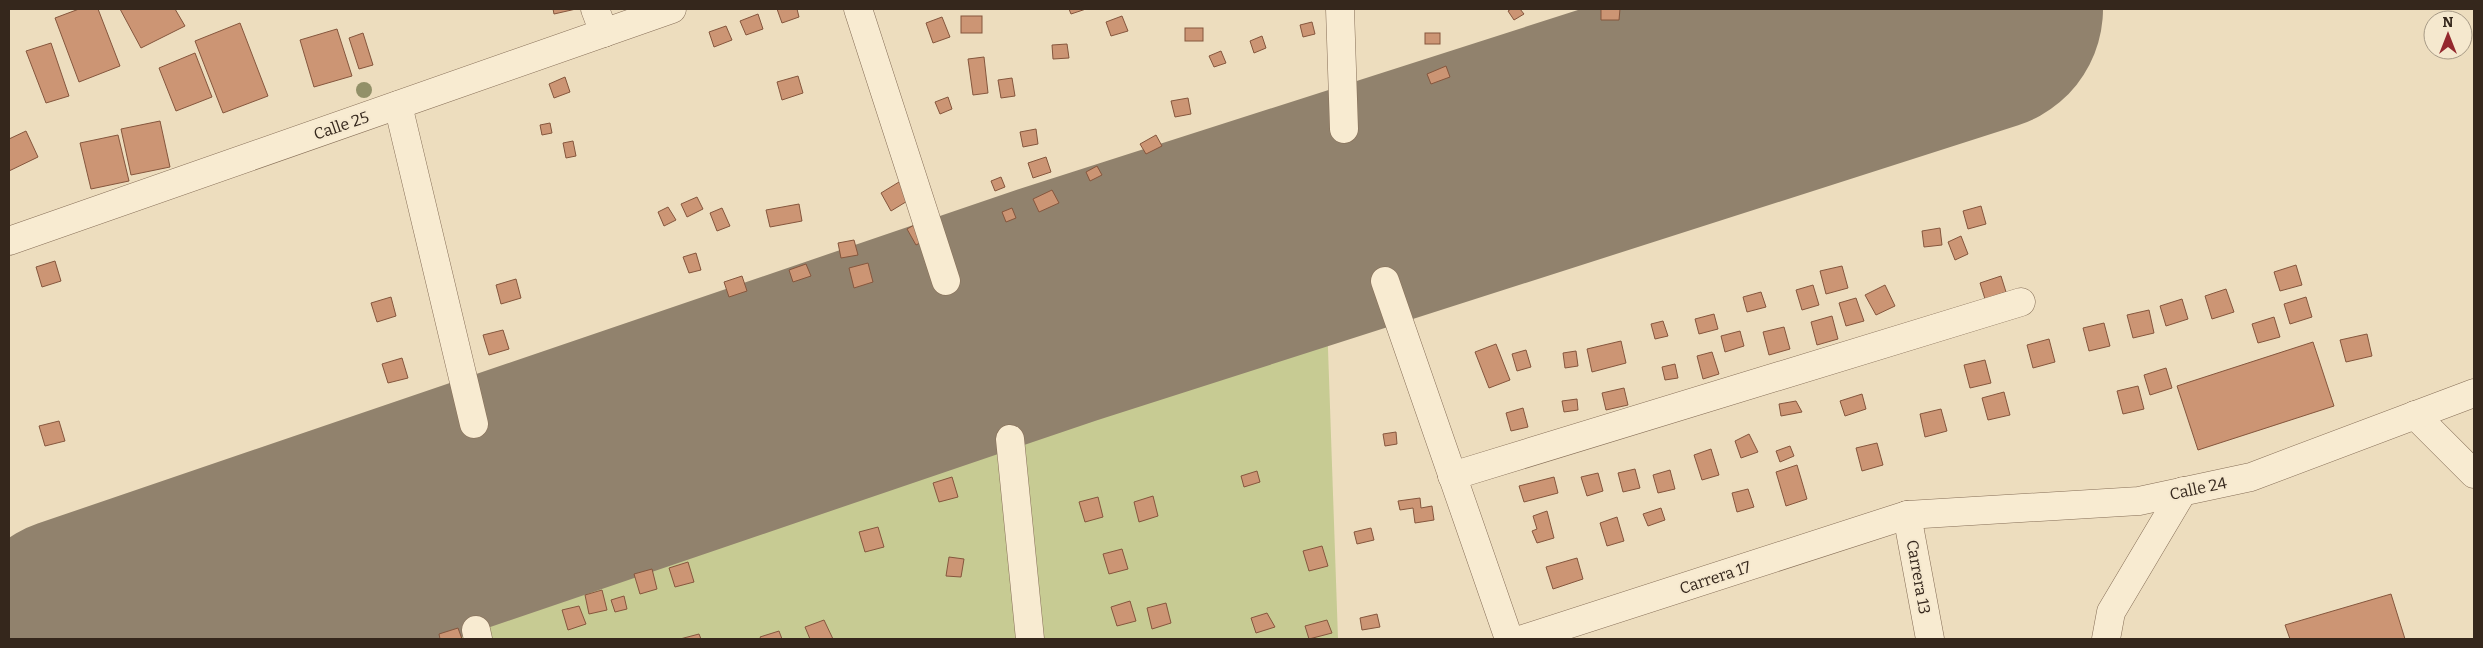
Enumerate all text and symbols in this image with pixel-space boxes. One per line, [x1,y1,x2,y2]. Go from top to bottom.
north arrow [2423,10,2473,60]
text: N [2443,14,2454,31]
street label: Calle 25 [311,107,371,144]
street label: Calle 24 [2168,473,2229,504]
street label: Carrera 13 [1903,538,1934,616]
street label: Carrera 17 [1677,557,1753,598]

